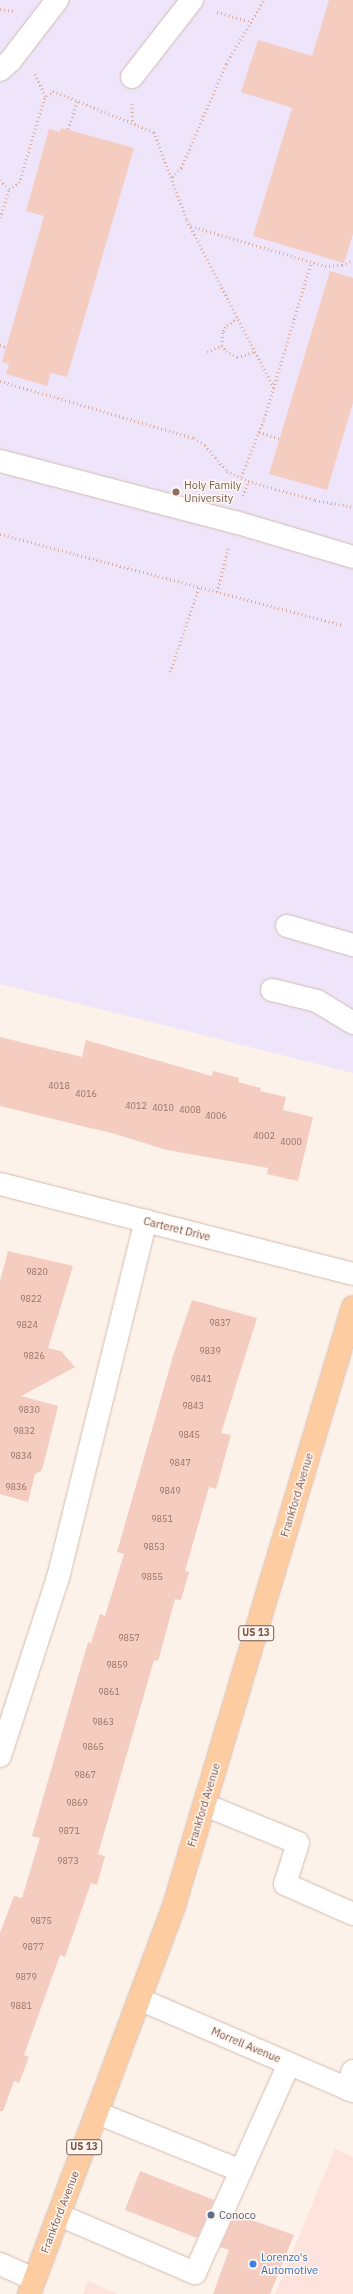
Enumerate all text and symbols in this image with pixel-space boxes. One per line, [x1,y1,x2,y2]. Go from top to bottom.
place label: Holy Family University [184,479,241,505]
marker: Holy Family University [171,487,181,497]
house number: 4018 [48,1081,70,1091]
house number: 4016 [75,1089,97,1099]
house number: 4012 [125,1101,147,1111]
house number: 4010 [152,1103,174,1113]
house number: 4008 [179,1105,201,1115]
house number: 4006 [205,1111,227,1121]
house number: 4002 [253,1131,275,1141]
house number: 4000 [280,1137,302,1147]
street label: Carteret Drive [142,1214,212,1244]
house number: 9820 [26,1267,48,1277]
house number: 9822 [20,1294,42,1304]
house number: 9837 [209,1318,231,1328]
house number: 9824 [16,1320,38,1330]
house number: 9839 [199,1346,221,1356]
house number: 9826 [23,1351,45,1361]
house number: 9841 [190,1374,212,1384]
house number: 9843 [182,1401,204,1411]
house number: 9830 [18,1405,40,1415]
house number: 9832 [13,1426,35,1436]
house number: 9845 [178,1430,200,1440]
house number: 9834 [10,1451,32,1461]
street label: Frankford Avenue [278,1451,316,1539]
house number: 9847 [169,1458,191,1468]
house number: 9836 [5,1482,27,1492]
house number: 9849 [159,1486,181,1496]
house number: 9851 [151,1514,173,1524]
house number: 9853 [143,1542,165,1552]
house number: 9855 [141,1572,163,1582]
road number: US 13 [238,1625,274,1641]
house number: 9857 [118,1633,140,1643]
house number: 9859 [106,1660,128,1670]
house number: 9861 [98,1687,120,1697]
house number: 9863 [92,1717,114,1727]
house number: 9865 [82,1742,104,1752]
street label: Frankford Avenue [185,1761,223,1849]
house number: 9867 [74,1770,96,1780]
house number: 9869 [66,1798,88,1808]
house number: 9871 [58,1826,80,1836]
house number: 9873 [57,1856,79,1866]
house number: 9875 [30,1916,52,1926]
house number: 9877 [22,1942,44,1952]
house number: 9879 [15,1972,37,1982]
house number: 9881 [10,2001,32,2011]
street label: Morrell Avenue [209,2024,283,2066]
road number: US 13 [66,2139,102,2155]
street label: Frankford Avenue [38,2169,82,2255]
place label: Conoco [219,2208,256,2222]
marker: Conoco [206,2210,216,2220]
place label: Lorenzo's Automotive [261,2251,318,2277]
marker: Lorenzo's Automotive [248,2259,258,2269]

